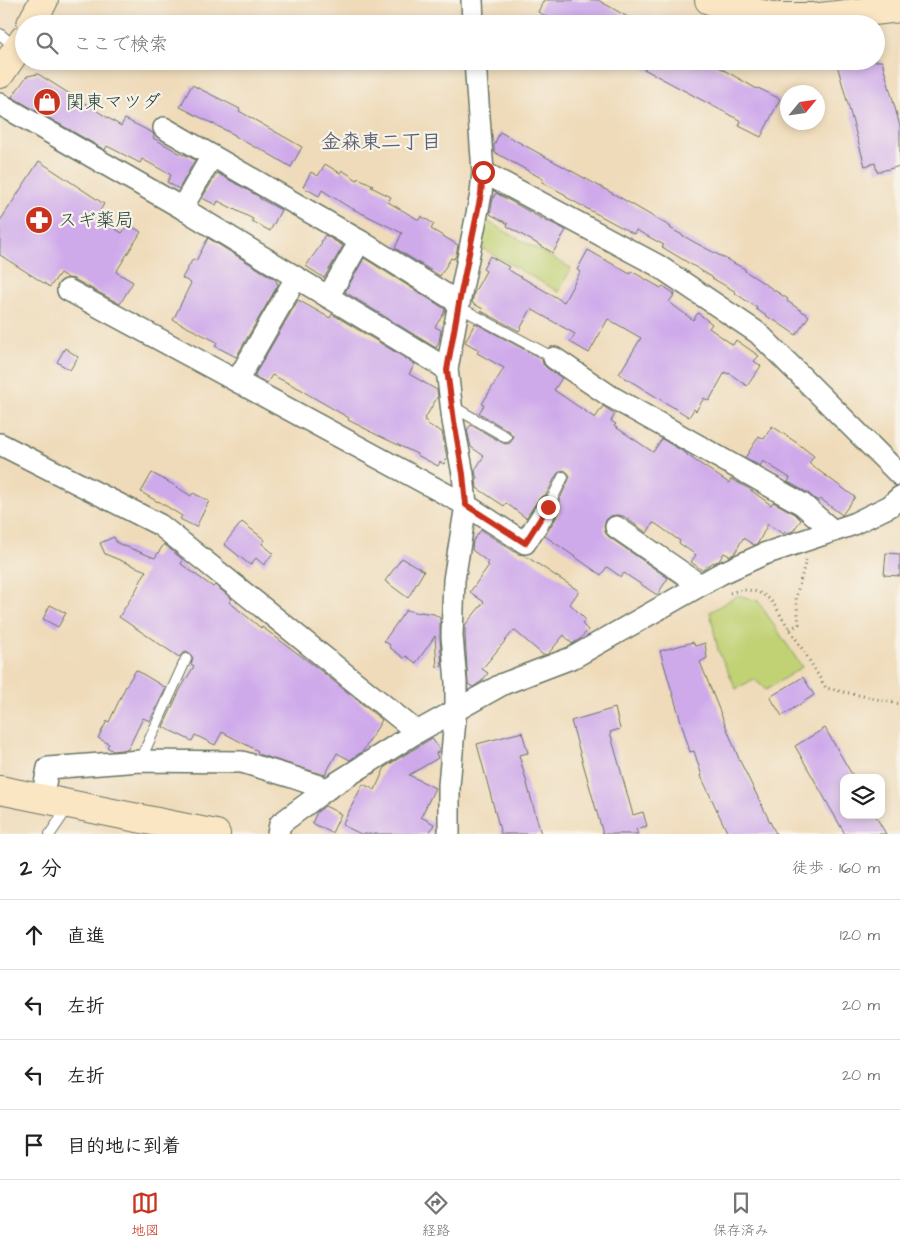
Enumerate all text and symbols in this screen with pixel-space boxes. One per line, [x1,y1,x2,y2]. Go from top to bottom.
search box [15,15,885,70]
icon: search [33,29,61,57]
text: ここで検索 [73,31,168,58]
north arrow [780,85,825,130]
shop icon: 関東マツダ [32,87,62,117]
place label: 関東マツダ [66,89,161,116]
district label: 金森東二丁目 [321,128,441,156]
route start [472,161,495,184]
pharmacy icon: スギ薬局 [24,205,54,235]
place label: スギ薬局 [58,207,134,234]
route end [537,496,560,519]
map controls [840,774,885,819]
button: layers [840,774,885,819]
text: 2 分 [20,854,61,883]
text: 徒歩 · 160 m [792,857,880,879]
icon: ahead [20,921,48,949]
text: 直進 [67,923,105,950]
text: 120 m [840,924,880,946]
icon: left [20,991,48,1019]
text: 左折 [67,993,105,1020]
text: 20 m [842,994,880,1016]
icon: left [20,1061,48,1089]
text: 左折 [67,1063,105,1090]
text: 20 m [842,1064,880,1086]
icon: arrive [20,1131,48,1159]
text: 目的地に到着 [67,1133,181,1160]
tab: 地図 [131,1189,159,1241]
tab: 経路 [422,1189,450,1241]
tab: 保存済み [713,1189,769,1241]

